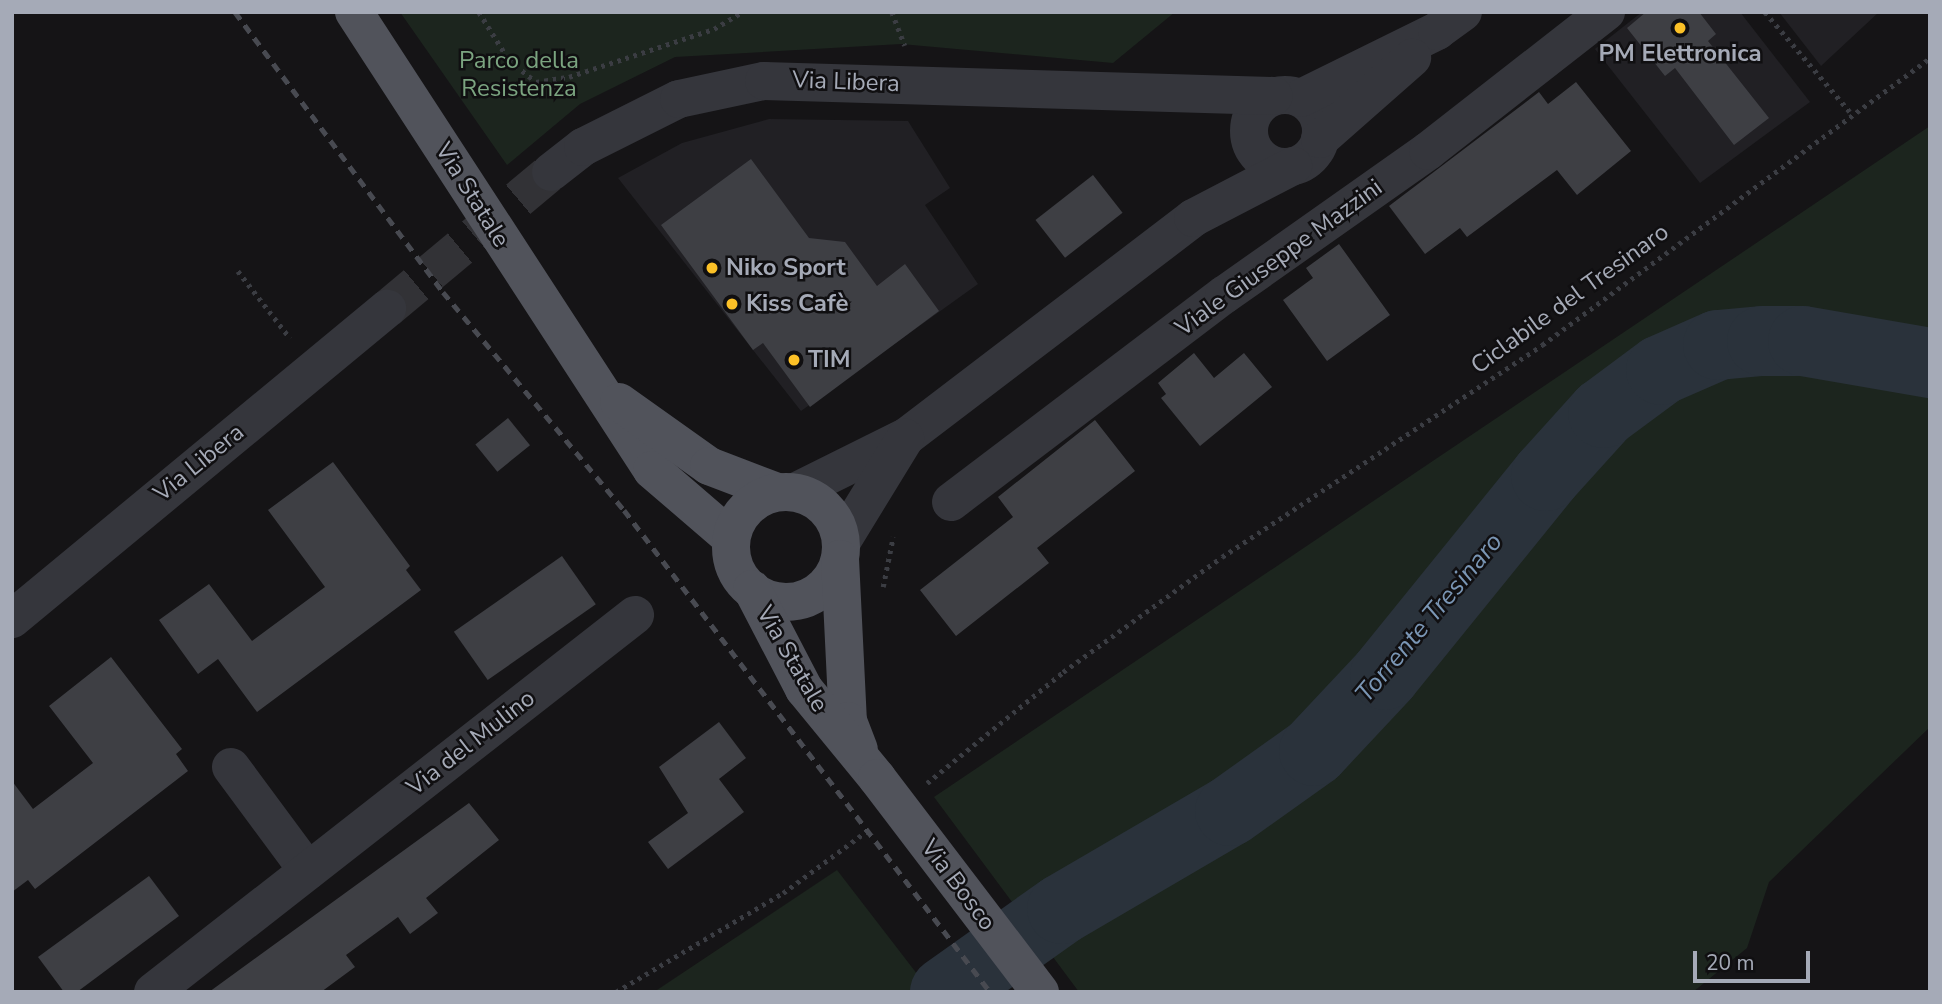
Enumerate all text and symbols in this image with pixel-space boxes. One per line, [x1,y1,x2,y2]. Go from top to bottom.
marker: PM Elettronica [1672,20,1688,36]
place label: PM Elettronica [1598,40,1762,68]
park label: Parco della Resistenza [459,47,579,103]
street label: Via Libera [792,66,900,98]
street label: Via Statale [429,137,515,253]
street label: Viale Giuseppe Mazzini [1170,173,1388,343]
street label: Ciclabile del Tresinaro [1466,218,1674,380]
place label: Niko Sport [726,254,846,282]
marker: Niko Sport [704,260,720,276]
place label: Kiss Cafè [746,290,848,318]
marker: Kiss Cafè [724,296,740,312]
place label: TIM [808,346,850,374]
marker: TIM [786,352,802,368]
street label: Via Libera [148,418,250,508]
water label: Torrente Tresinaro [1349,527,1509,709]
street label: Via Statale [750,601,834,717]
street label: Via del Mulino [401,684,541,802]
street label: Via Bosco [915,834,1001,936]
scale bar [1697,937,1814,981]
text: 20 m [1706,949,1755,977]

